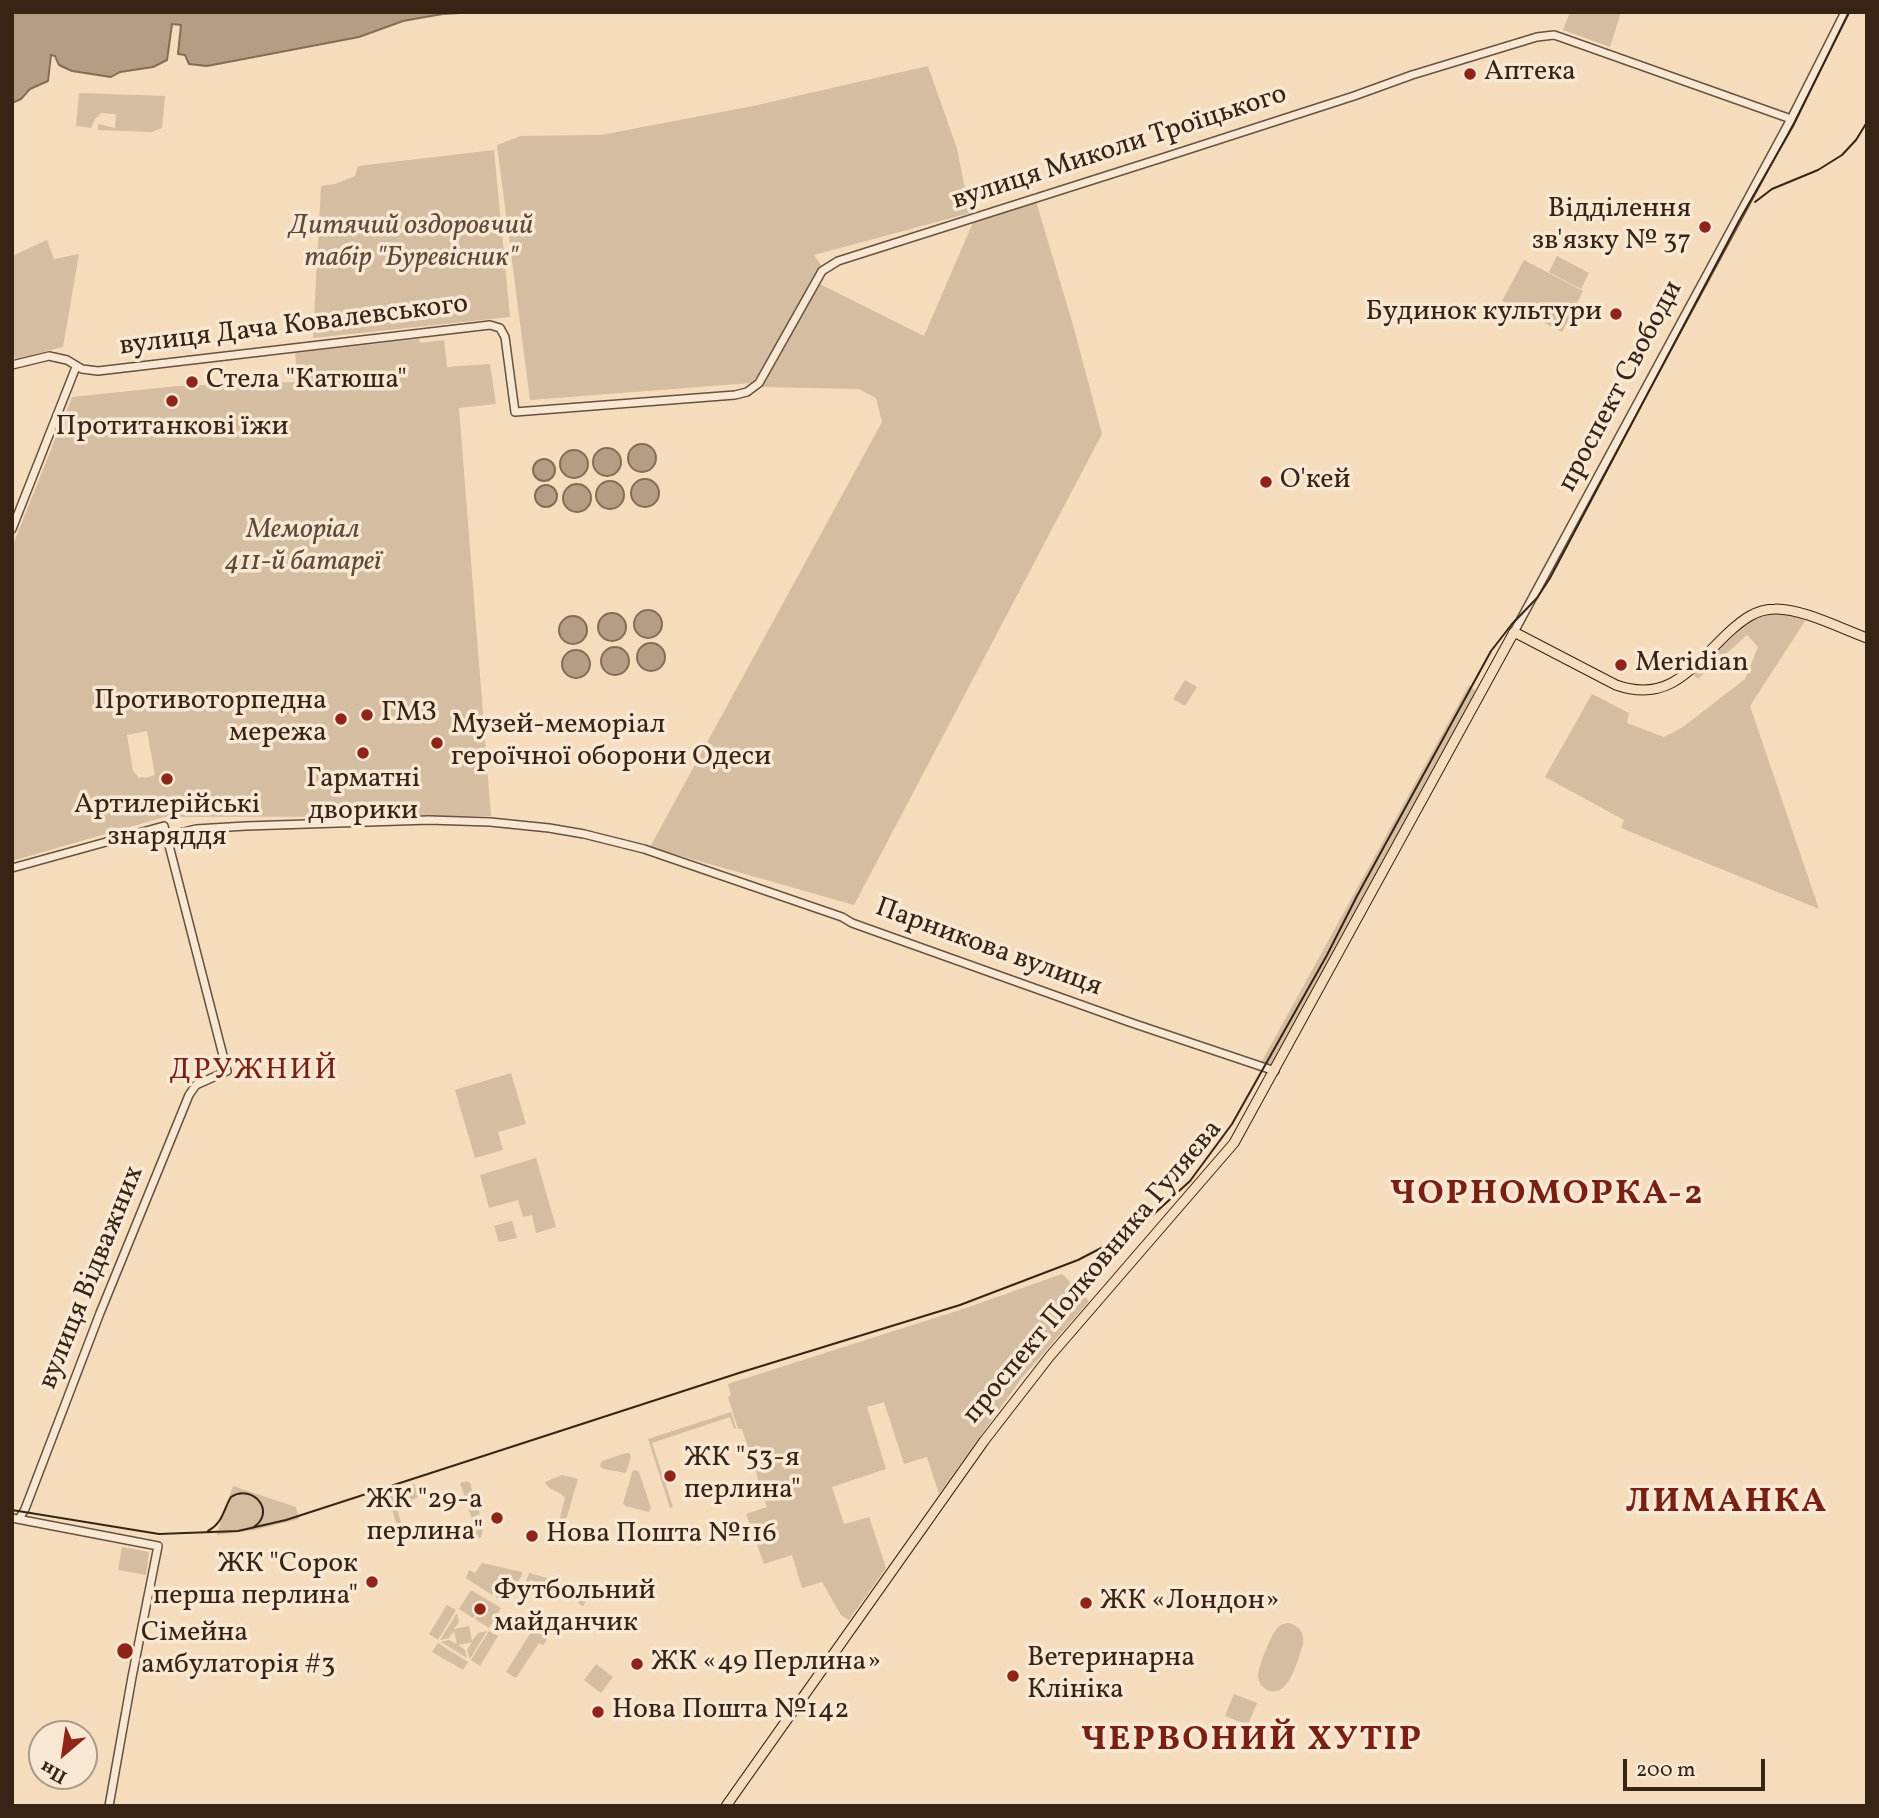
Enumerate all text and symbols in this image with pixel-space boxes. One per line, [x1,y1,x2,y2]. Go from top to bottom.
place label: Аптека [1484,57,1576,91]
marker: Аптека [1462,66,1478,82]
street label: вулиця Миколи Троїцького [949,79,1291,219]
place label: Відділення зв'язку № 37 [1532,194,1691,260]
park label: Дитячий оздоровчий табір "Буревісник" [289,211,533,277]
marker: Відділення зв'язку № 37 [1697,219,1713,235]
street label: проспект Свободи [1552,276,1692,498]
street label: вулиця Дача Ковалевського [118,289,470,365]
place label: Будинок культури [1366,297,1602,331]
marker: Будинок культури [1608,306,1624,322]
place label: Стела "Катюша" [206,365,407,399]
marker: Стела "Катюша" [184,374,200,390]
marker: Протитанкові їжи [164,393,180,409]
place label: Протитанкові їжи [56,412,288,446]
place label: О'кей [1280,465,1351,499]
marker: О'кей [1258,474,1274,490]
park label: Меморіал 411-й батареї [225,515,381,581]
place label: Meridian [1635,648,1749,682]
marker: Meridian [1613,657,1629,673]
place label: Противоторпедна мережа [94,686,327,752]
place label: ГМЗ [381,698,437,732]
marker: ГМЗ [359,707,375,723]
place label: Музей-меморіал героїчної оборони Одеси [451,710,771,776]
marker: Противоторпедна мережа [333,711,349,727]
marker: Музей-меморіал героїчної оборони Одеси [429,735,445,751]
marker: Гарматні дворики [355,745,371,761]
place label: Гарматні дворики [306,764,420,830]
marker: Артилерійські знаряддя [159,771,175,787]
place label: Артилерійські знаряддя [74,790,260,856]
street label: Парникова вулиця [870,892,1106,1006]
district label: ДРУЖНИЙ [170,1054,338,1090]
street label: проспект Полковника Гуляєва [957,1114,1231,1432]
street label: вулиця Відважних [33,1161,153,1395]
district label: ЧОРНОМОРКА-2 [1391,1176,1703,1218]
place label: ЖК "53-я перлина" [684,1443,801,1509]
marker: ЖК "53-я перлина" [662,1468,678,1484]
district label: ЛИМАНКА [1627,1484,1827,1526]
place label: ЖК "29-а перлина" [366,1485,483,1551]
marker: ЖК "29-а перлина" [489,1510,505,1526]
place label: Нова Пошта №116 [546,1519,777,1553]
marker: Нова Пошта №116 [524,1528,540,1544]
place label: ЖК "Сорок перша перлина" [153,1549,358,1615]
marker: ЖК "Сорок перша перлина" [364,1574,380,1590]
place label: Футбольний майданчик [494,1576,656,1642]
place label: ЖК «Лондон» [1100,1586,1279,1620]
marker: ЖК «Лондон» [1078,1595,1094,1611]
marker: Футбольний майданчик [472,1601,488,1617]
place label: Сімейна амбулаторія #3 [141,1618,335,1684]
marker: Сімейна амбулаторія #3 [115,1641,135,1661]
place label: Ветеринарна Клініка [1027,1643,1195,1709]
place label: ЖК «49 Перлина» [651,1647,881,1681]
marker: ЖК «49 Перлина» [629,1656,645,1672]
marker: Ветеринарна Клініка [1005,1668,1021,1684]
place label: Нова Пошта №142 [612,1695,849,1729]
marker: Нова Пошта №142 [590,1704,606,1720]
north arrow [28,1720,98,1790]
district label: ЧЕРВОНИЙ ХУТІР [1083,1722,1421,1764]
scale bar [1627,1744,1769,1788]
text: Пн [36,1754,72,1790]
text: 200 m [1636,1756,1696,1785]

